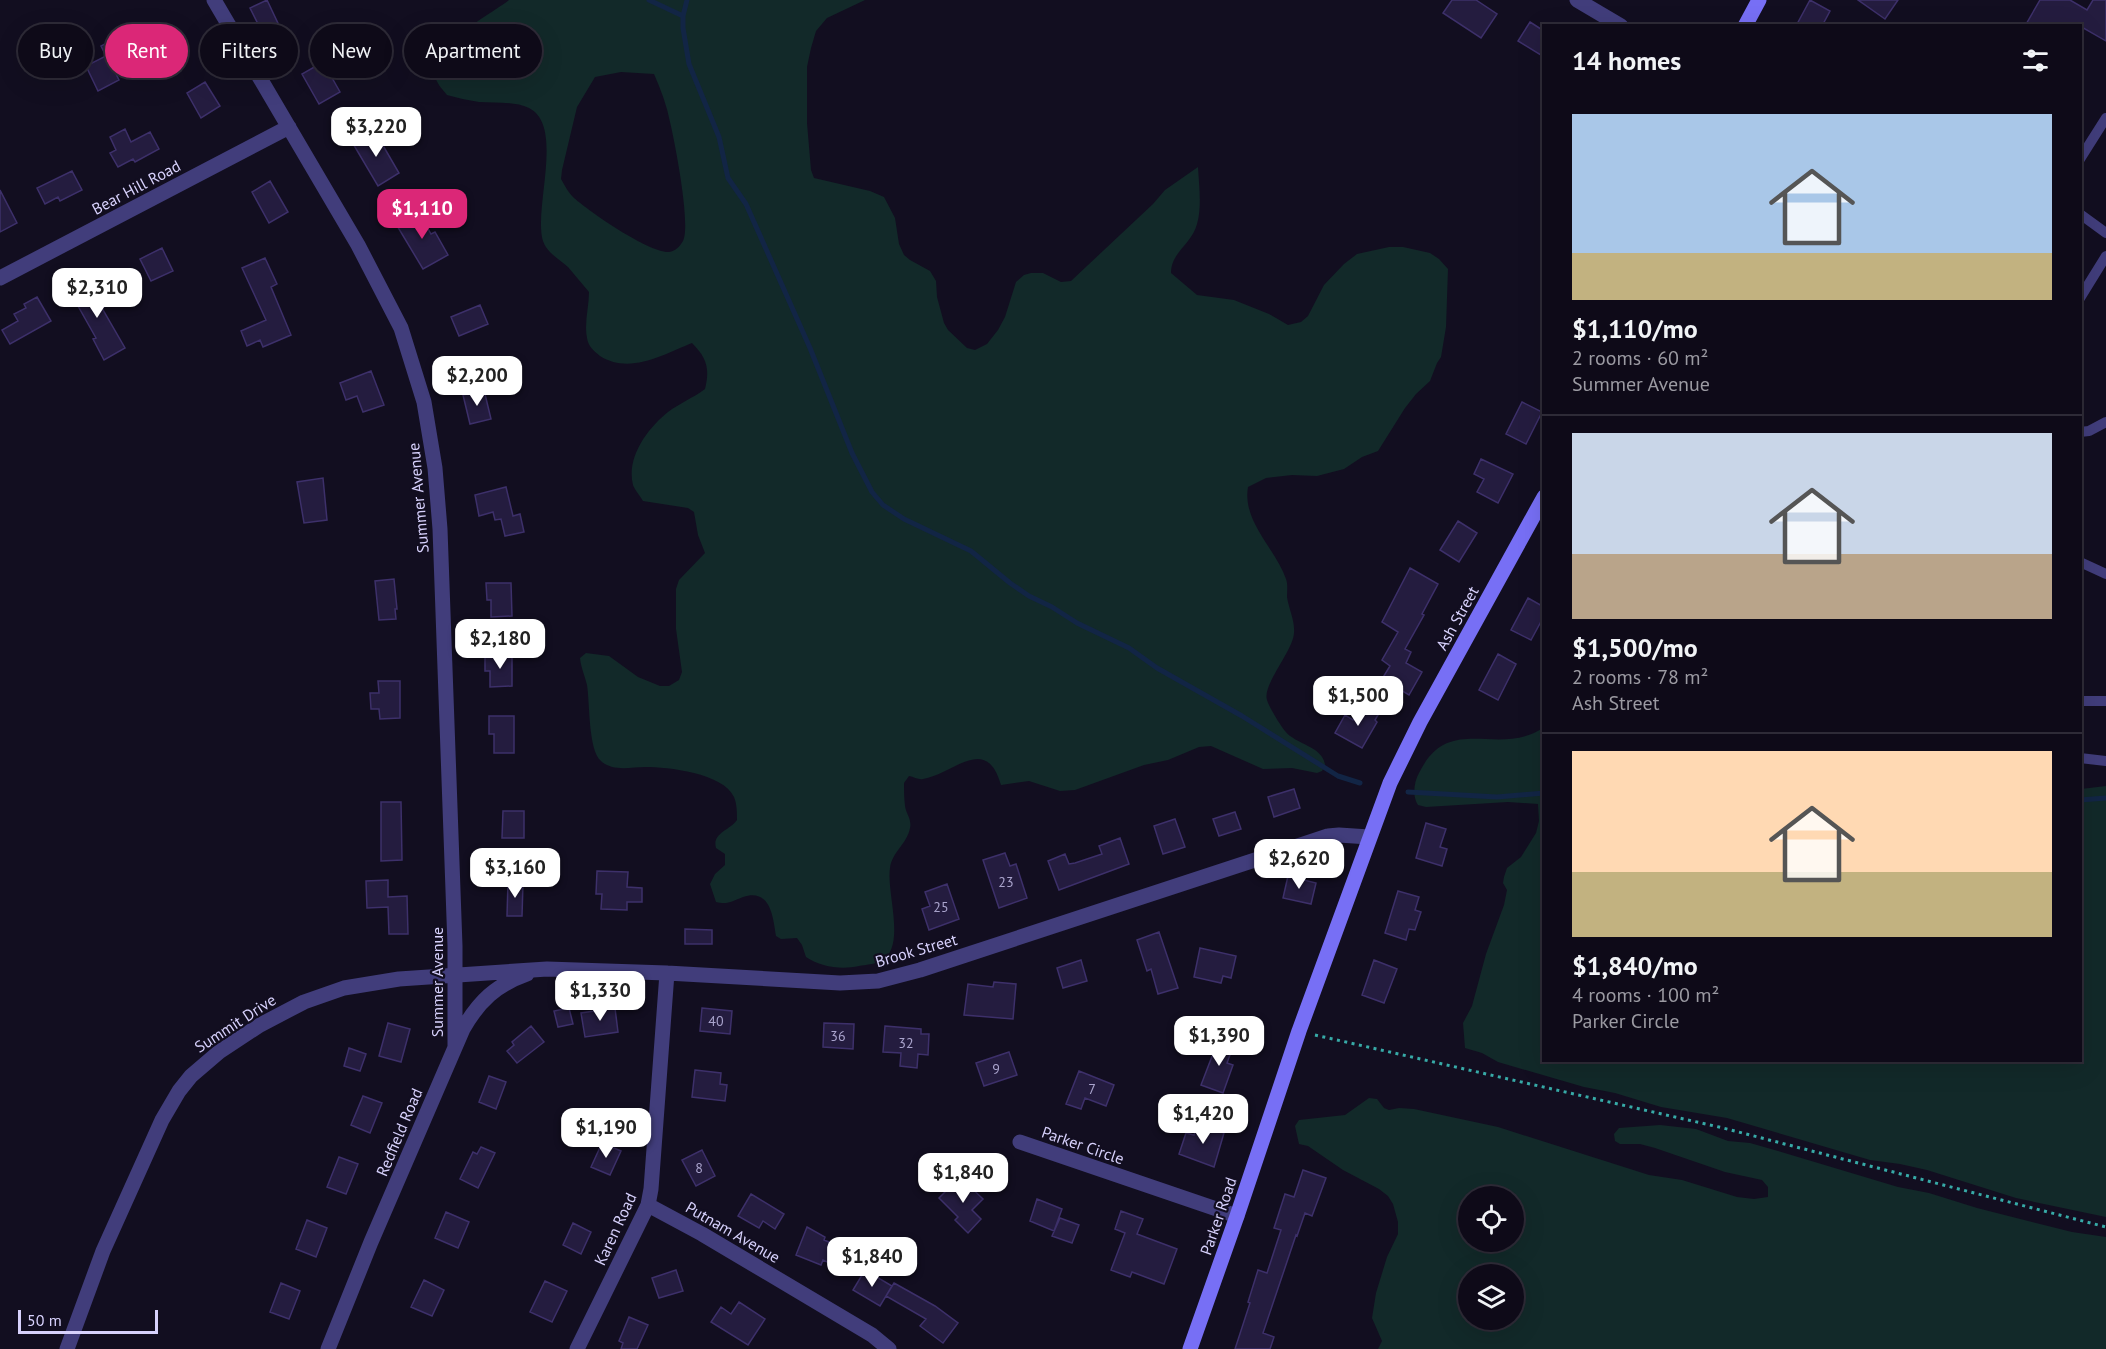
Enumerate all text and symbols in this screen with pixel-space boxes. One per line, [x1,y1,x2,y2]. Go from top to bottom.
chip: Buy [18,24,93,78]
chip: Rent [105,24,188,78]
chip: Filters [200,24,298,78]
chip: New [310,24,392,78]
chip: Apartment [404,24,542,78]
text: 14 homes [1572,44,1681,77]
icon: filters [2019,44,2052,77]
pin: $3,220 [327,107,425,158]
text: $3,220 [345,113,407,139]
icon: home [1758,153,1866,261]
street label: Bear Hill Road [88,155,184,219]
pin: $1,110 [373,189,471,240]
text: $1,110 [391,195,453,221]
pin: $2,310 [48,268,146,319]
text: $2,310 [66,274,128,300]
text: $1,110/mo [1572,312,1698,345]
text: 2 rooms · 60 m² [1572,345,1708,371]
pin: $2,200 [428,356,526,407]
text: $2,200 [446,362,508,388]
text: Summer Avenue [1572,371,1710,397]
street label: Summer Avenue [403,442,433,554]
icon: home [1758,472,1866,580]
street label: Ash Street [1431,582,1483,653]
pin: $2,180 [451,619,549,670]
text: $2,180 [469,625,531,651]
text: $1,500/mo [1572,631,1698,664]
text: 2 rooms · 78 m² [1572,664,1708,690]
pin: $1,500 [1309,676,1407,727]
text: $1,500 [1327,682,1389,708]
text: Ash Street [1572,690,1659,716]
icon: home [1758,790,1866,898]
pin: $2,620 [1250,839,1348,890]
text: $2,620 [1268,845,1330,871]
pin: $3,160 [466,848,564,899]
text: $3,160 [484,854,546,880]
house number: 23 [998,873,1014,891]
house number: 25 [933,898,949,916]
street label: Summer Avenue [427,927,447,1037]
street label: Brook Street [873,929,960,971]
text: $1,840/mo [1572,949,1698,982]
pin: $1,330 [551,971,649,1022]
text: $1,330 [569,977,631,1003]
text: 4 rooms · 100 m² [1572,982,1719,1008]
street label: Summit Drive [191,989,279,1057]
text: Parker Circle [1572,1008,1679,1034]
house number: 40 [708,1012,724,1030]
pin: $1,390 [1170,1016,1268,1067]
text: $1,390 [1188,1022,1250,1048]
house number: 36 [830,1027,846,1045]
house number: 32 [898,1034,914,1052]
house number: 9 [992,1060,1000,1078]
house number: 7 [1088,1080,1096,1098]
street label: Redfield Road [371,1085,427,1179]
pin: $1,420 [1154,1094,1252,1145]
text: $1,420 [1172,1100,1234,1126]
pin: $1,190 [557,1108,655,1159]
text: $1,190 [575,1114,637,1140]
street label: Parker Circle [1039,1122,1127,1168]
pin: $1,840 [914,1153,1012,1204]
house number: 8 [695,1159,703,1177]
text: $1,840 [932,1159,994,1185]
street label: Parker Road [1195,1174,1241,1258]
map controls [1458,1186,1524,1330]
button: locate [1458,1186,1524,1252]
street label: Karen Road [590,1190,640,1268]
street label: Putnam Avenue [682,1197,784,1267]
pin: $1,840 [823,1237,921,1288]
text: $1,840 [841,1243,903,1269]
button: layers [1458,1264,1524,1330]
scale bar [18,1307,158,1334]
text: 50 m [27,1310,62,1330]

